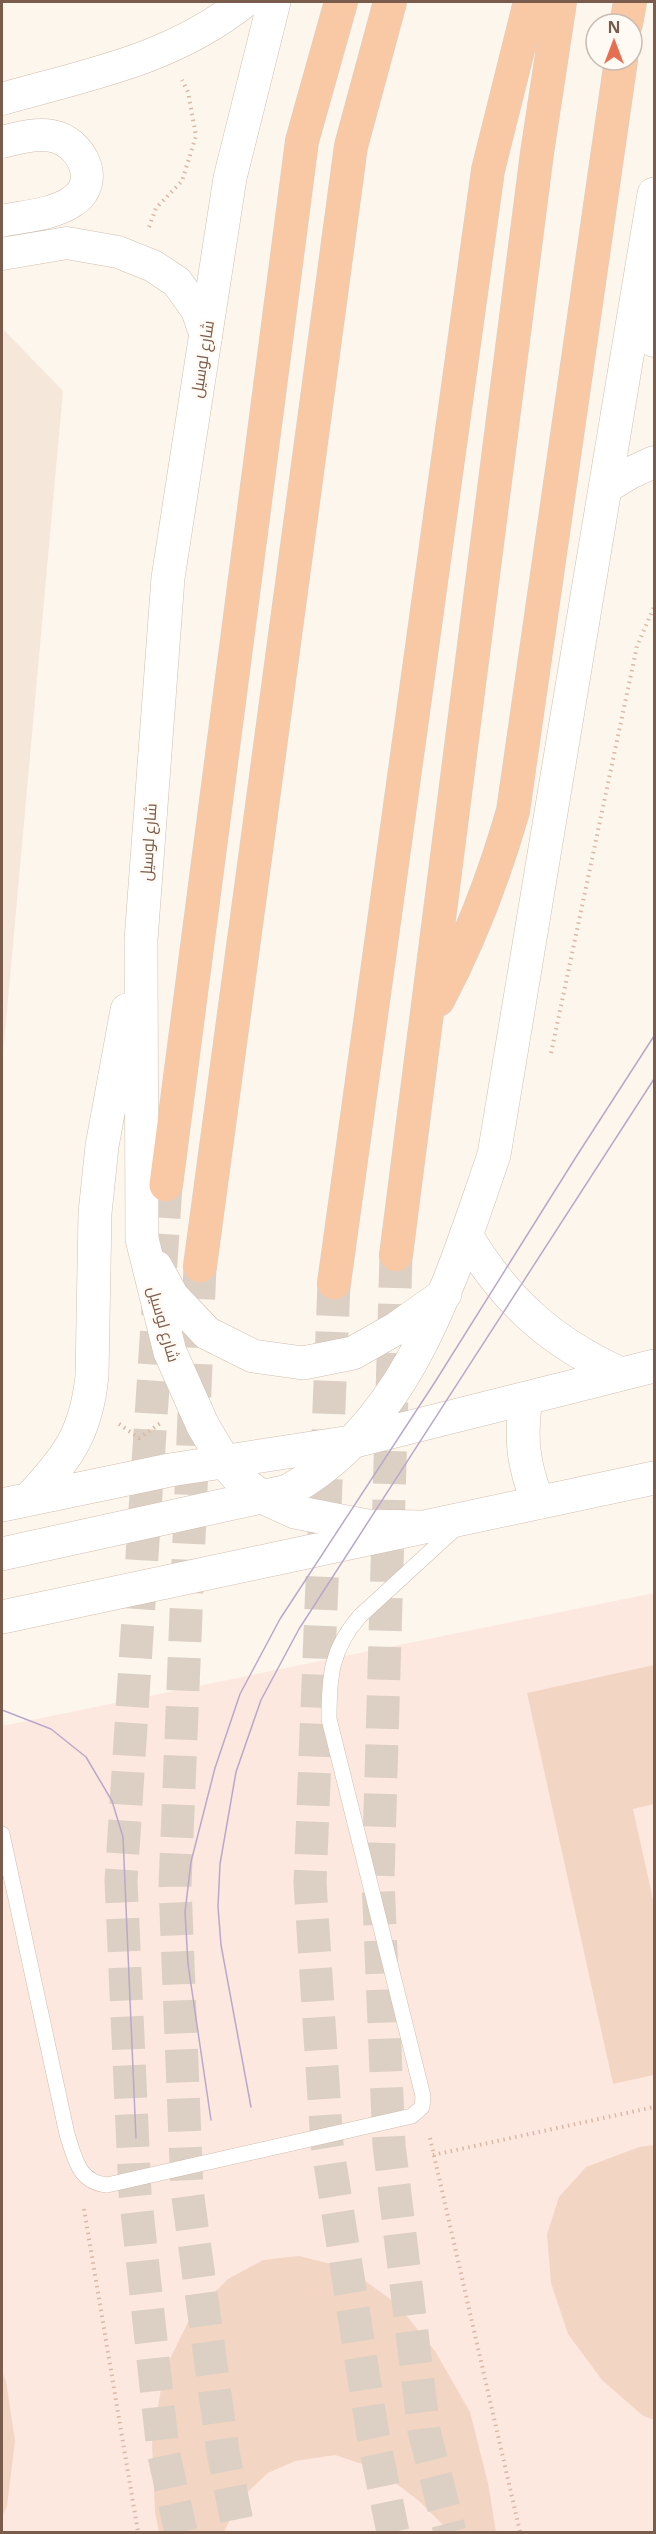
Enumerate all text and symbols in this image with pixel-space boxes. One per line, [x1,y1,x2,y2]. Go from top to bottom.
north arrow [584,12,644,72]
text: N [607,16,621,38]
street label: شارع لوسيل [185,319,220,399]
street label: شارع لوسيل [134,802,163,882]
street label: شارع لوسيل [142,1284,185,1365]

